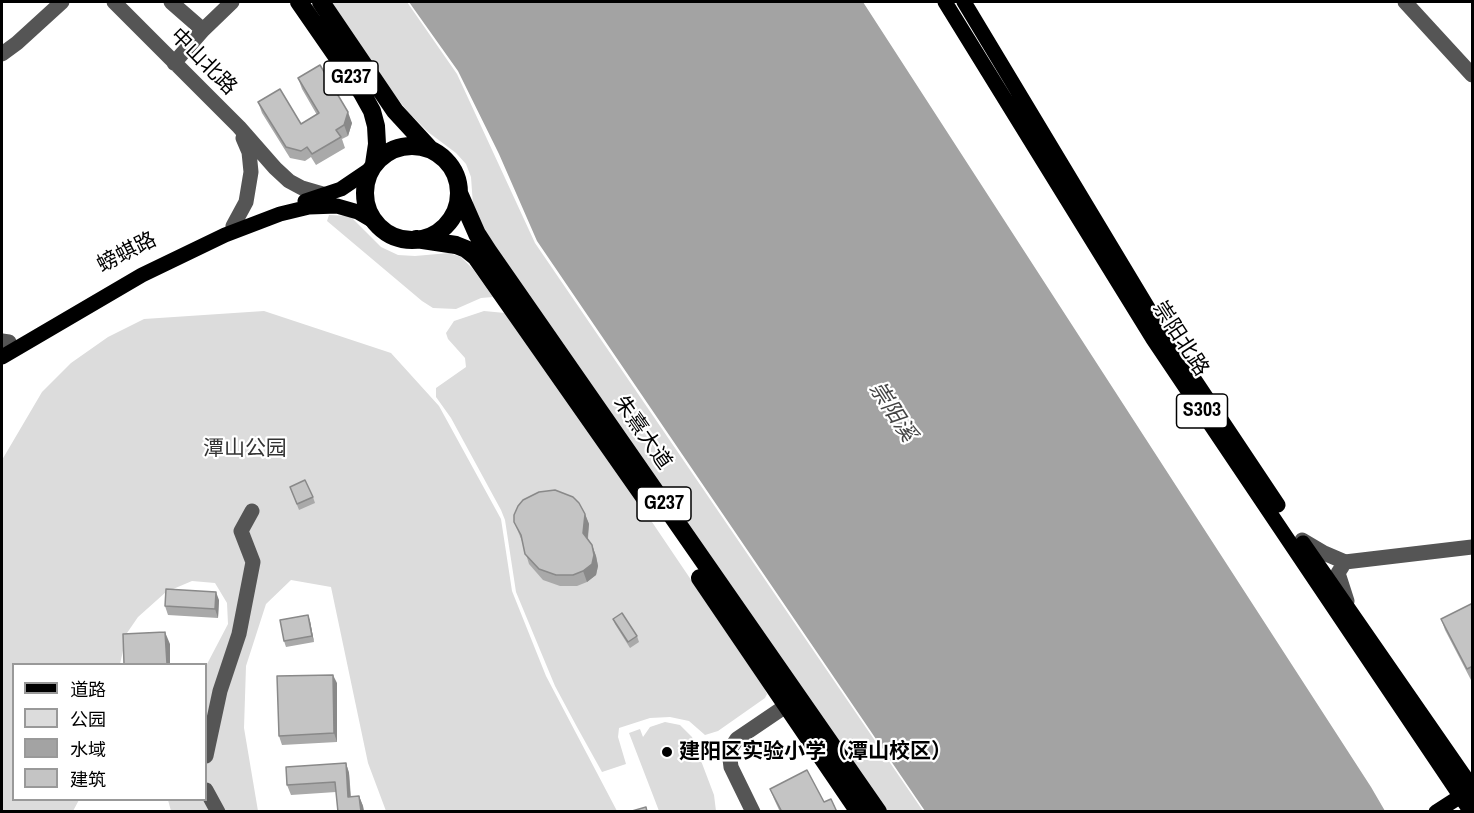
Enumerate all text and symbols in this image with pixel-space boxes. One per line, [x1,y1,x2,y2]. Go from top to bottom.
street label: 中山北路 [164,23,242,101]
road number: G237 [324,61,378,95]
street label: 螃蜞路 [93,227,161,279]
street label: 崇阳北路 [1147,297,1213,381]
water label: 崇阳溪 [863,377,921,447]
street label: 朱熹大道 [608,391,676,475]
road number: S303 [1176,394,1228,428]
park label: 潭山公园 [203,436,287,462]
road number: G237 [637,487,691,521]
legend [12,663,207,801]
text: 道路 [70,677,106,702]
text: 公园 [70,707,106,732]
text: 水域 [70,737,106,762]
place label: 建阳区实验小学（潭山校区） [679,739,952,765]
marker: 建阳区实验小学（潭山校区） [660,745,674,759]
text: 建筑 [70,767,106,792]

